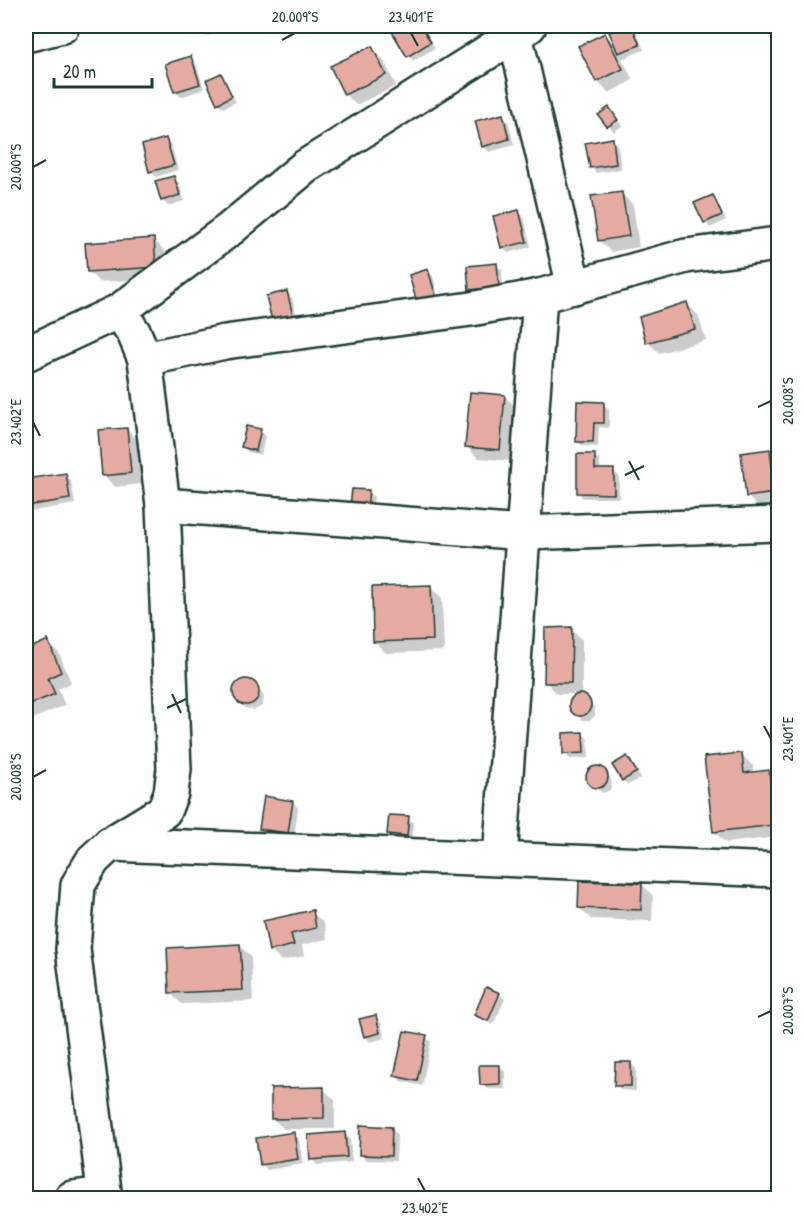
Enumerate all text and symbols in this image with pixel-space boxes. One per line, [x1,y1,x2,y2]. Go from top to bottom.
text: 20.009°S [272,6,318,27]
text: 23.401°E [389,6,434,27]
scale bar [54,51,152,89]
text: 20 m [63,59,96,84]
text: 20.009°S [5,144,26,190]
text: 20.008°S [777,377,798,425]
text: 23.402°E [5,398,26,445]
text: 23.401°E [777,716,798,761]
text: 20.008°S [5,753,26,801]
text: 20.007°S [777,987,798,1035]
text: 23.402°E [402,1197,449,1218]

